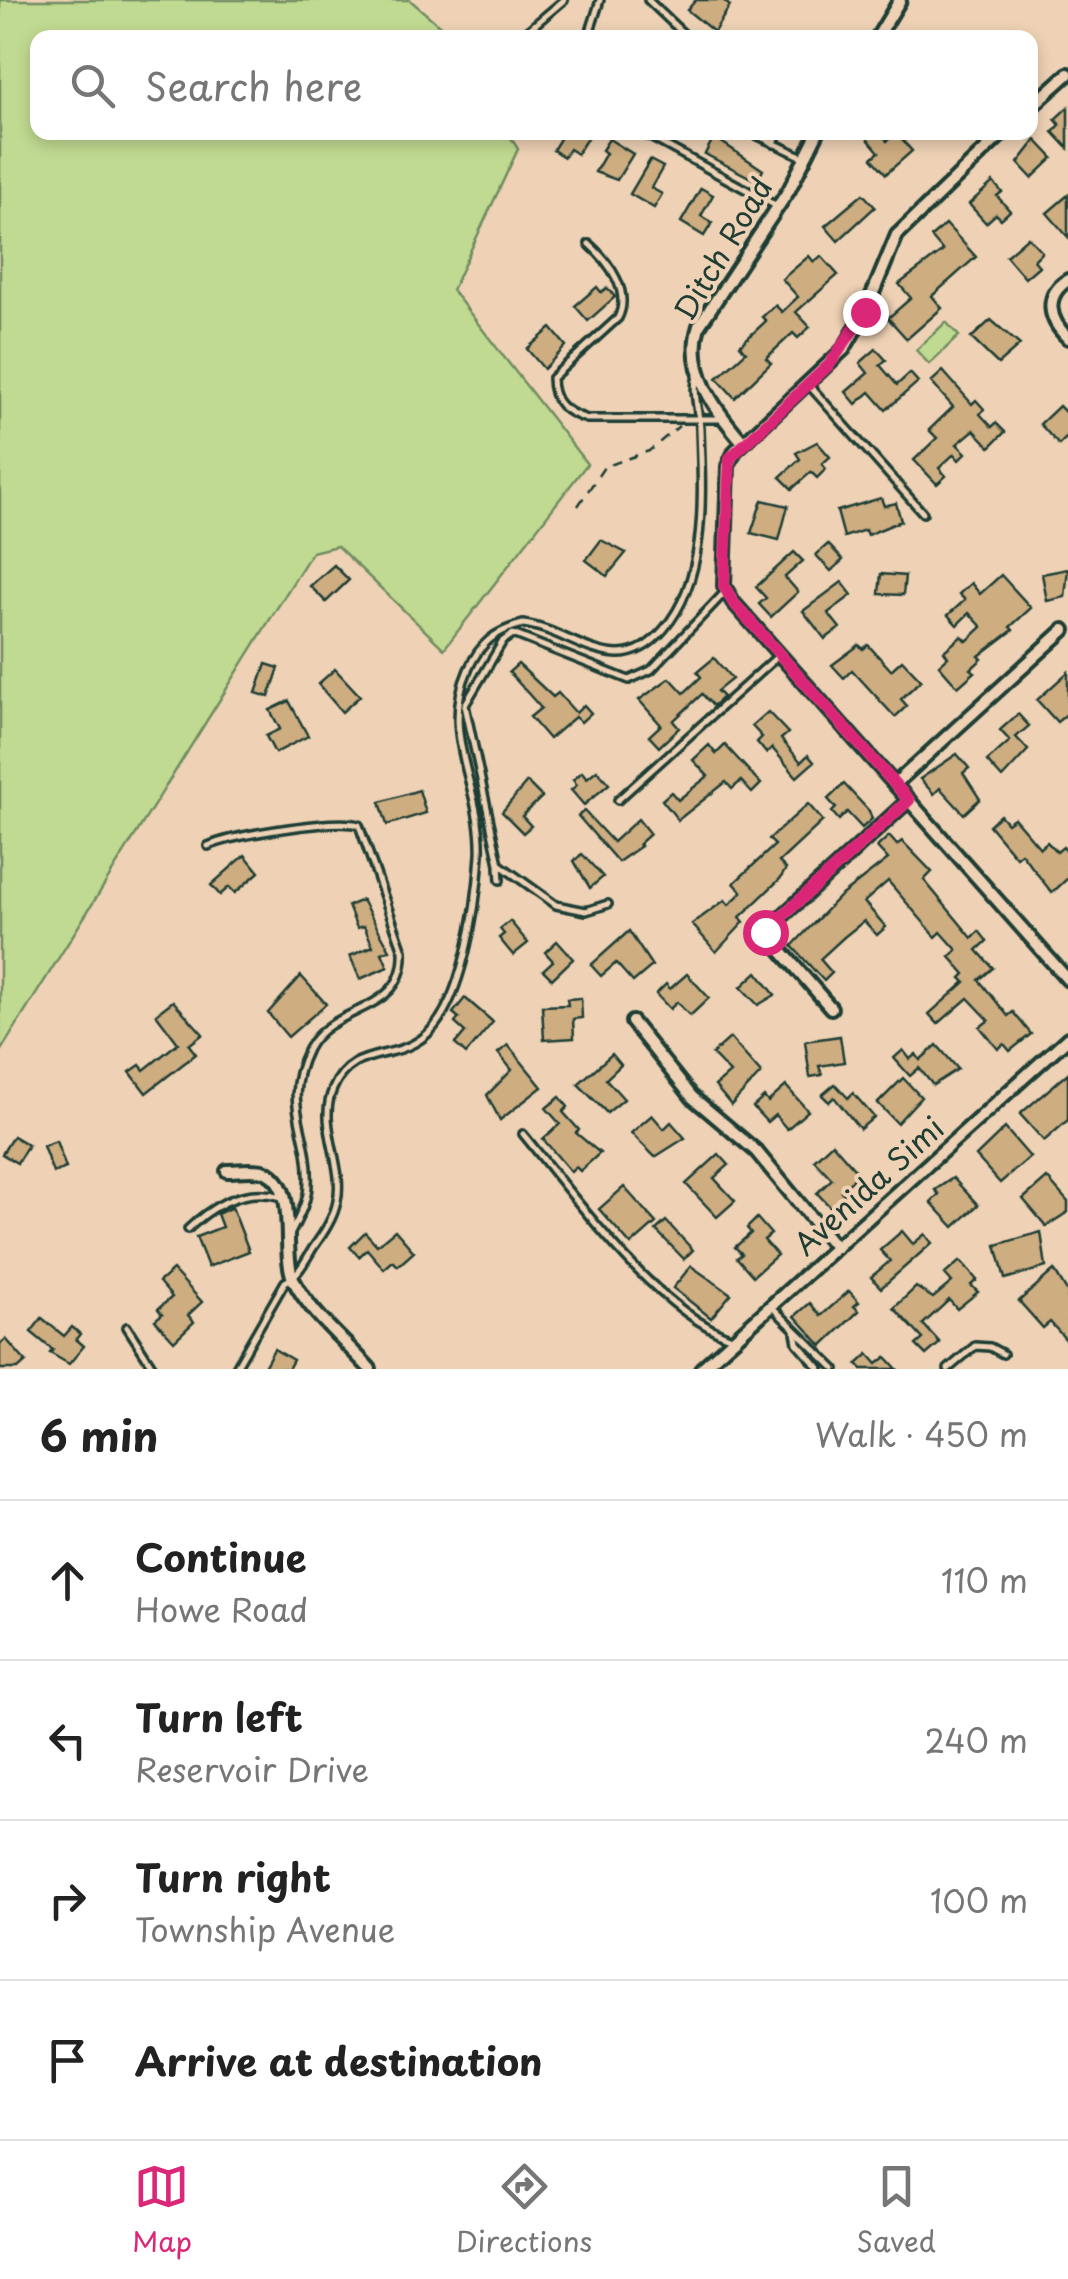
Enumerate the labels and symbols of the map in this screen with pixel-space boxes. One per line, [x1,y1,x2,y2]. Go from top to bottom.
street label: Ditch Road [662,168,782,328]
route end [843,290,889,336]
route start [743,910,789,956]
street label: Avenida Simi [783,1105,953,1265]

